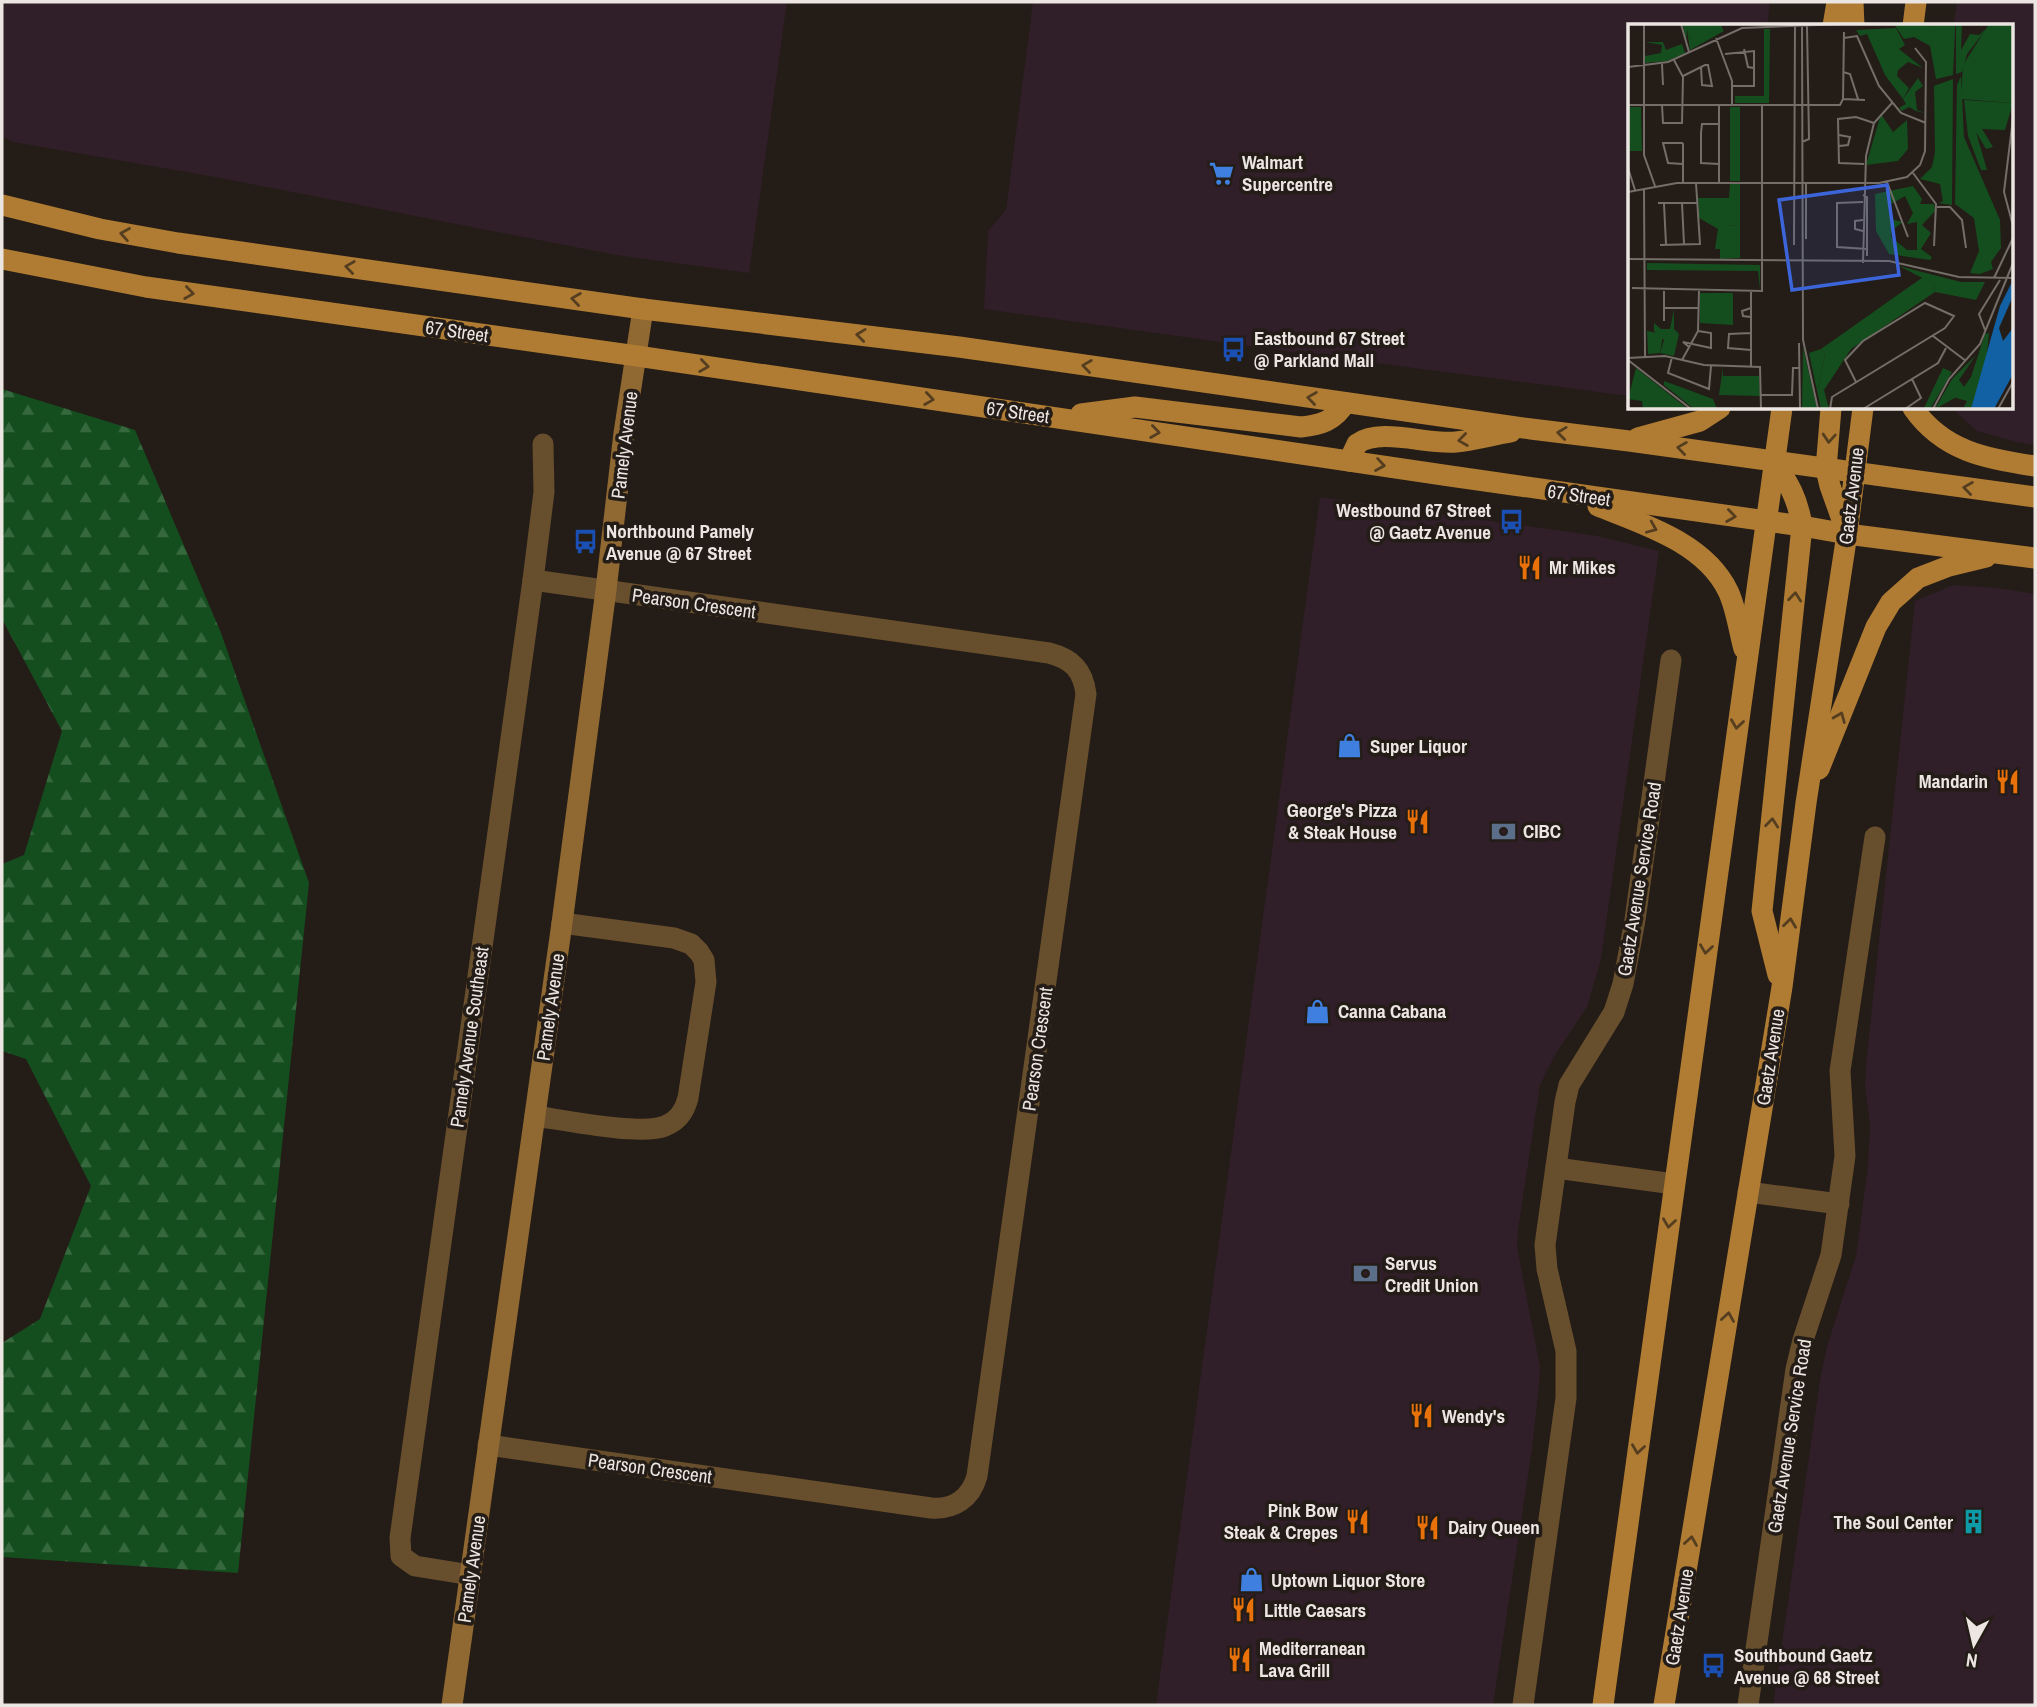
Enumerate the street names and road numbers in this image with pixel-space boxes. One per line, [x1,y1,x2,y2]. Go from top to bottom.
street label: 67 Street [424,314,491,348]
street label: Pamely Avenue [605,390,643,500]
street label: 67 Street [985,395,1052,429]
street label: Gaetz Avenue [1832,446,1870,546]
street label: 67 Street [1546,478,1613,512]
street label: Pearson Crescent [630,581,758,625]
street label: Gaetz Avenue Service Road [1611,780,1667,978]
street label: Pamely Avenue Southeast [443,944,495,1129]
street label: Pamely Avenue [530,952,570,1062]
street label: Pearson Crescent [1015,985,1059,1113]
street label: Gaetz Avenue [1750,1007,1790,1107]
street label: Gaetz Avenue Service Road [1761,1337,1817,1535]
street label: Pearson Crescent [586,1446,714,1490]
street label: Pamely Avenue [451,1514,491,1624]
street label: Gaetz Avenue [1659,1567,1699,1667]

